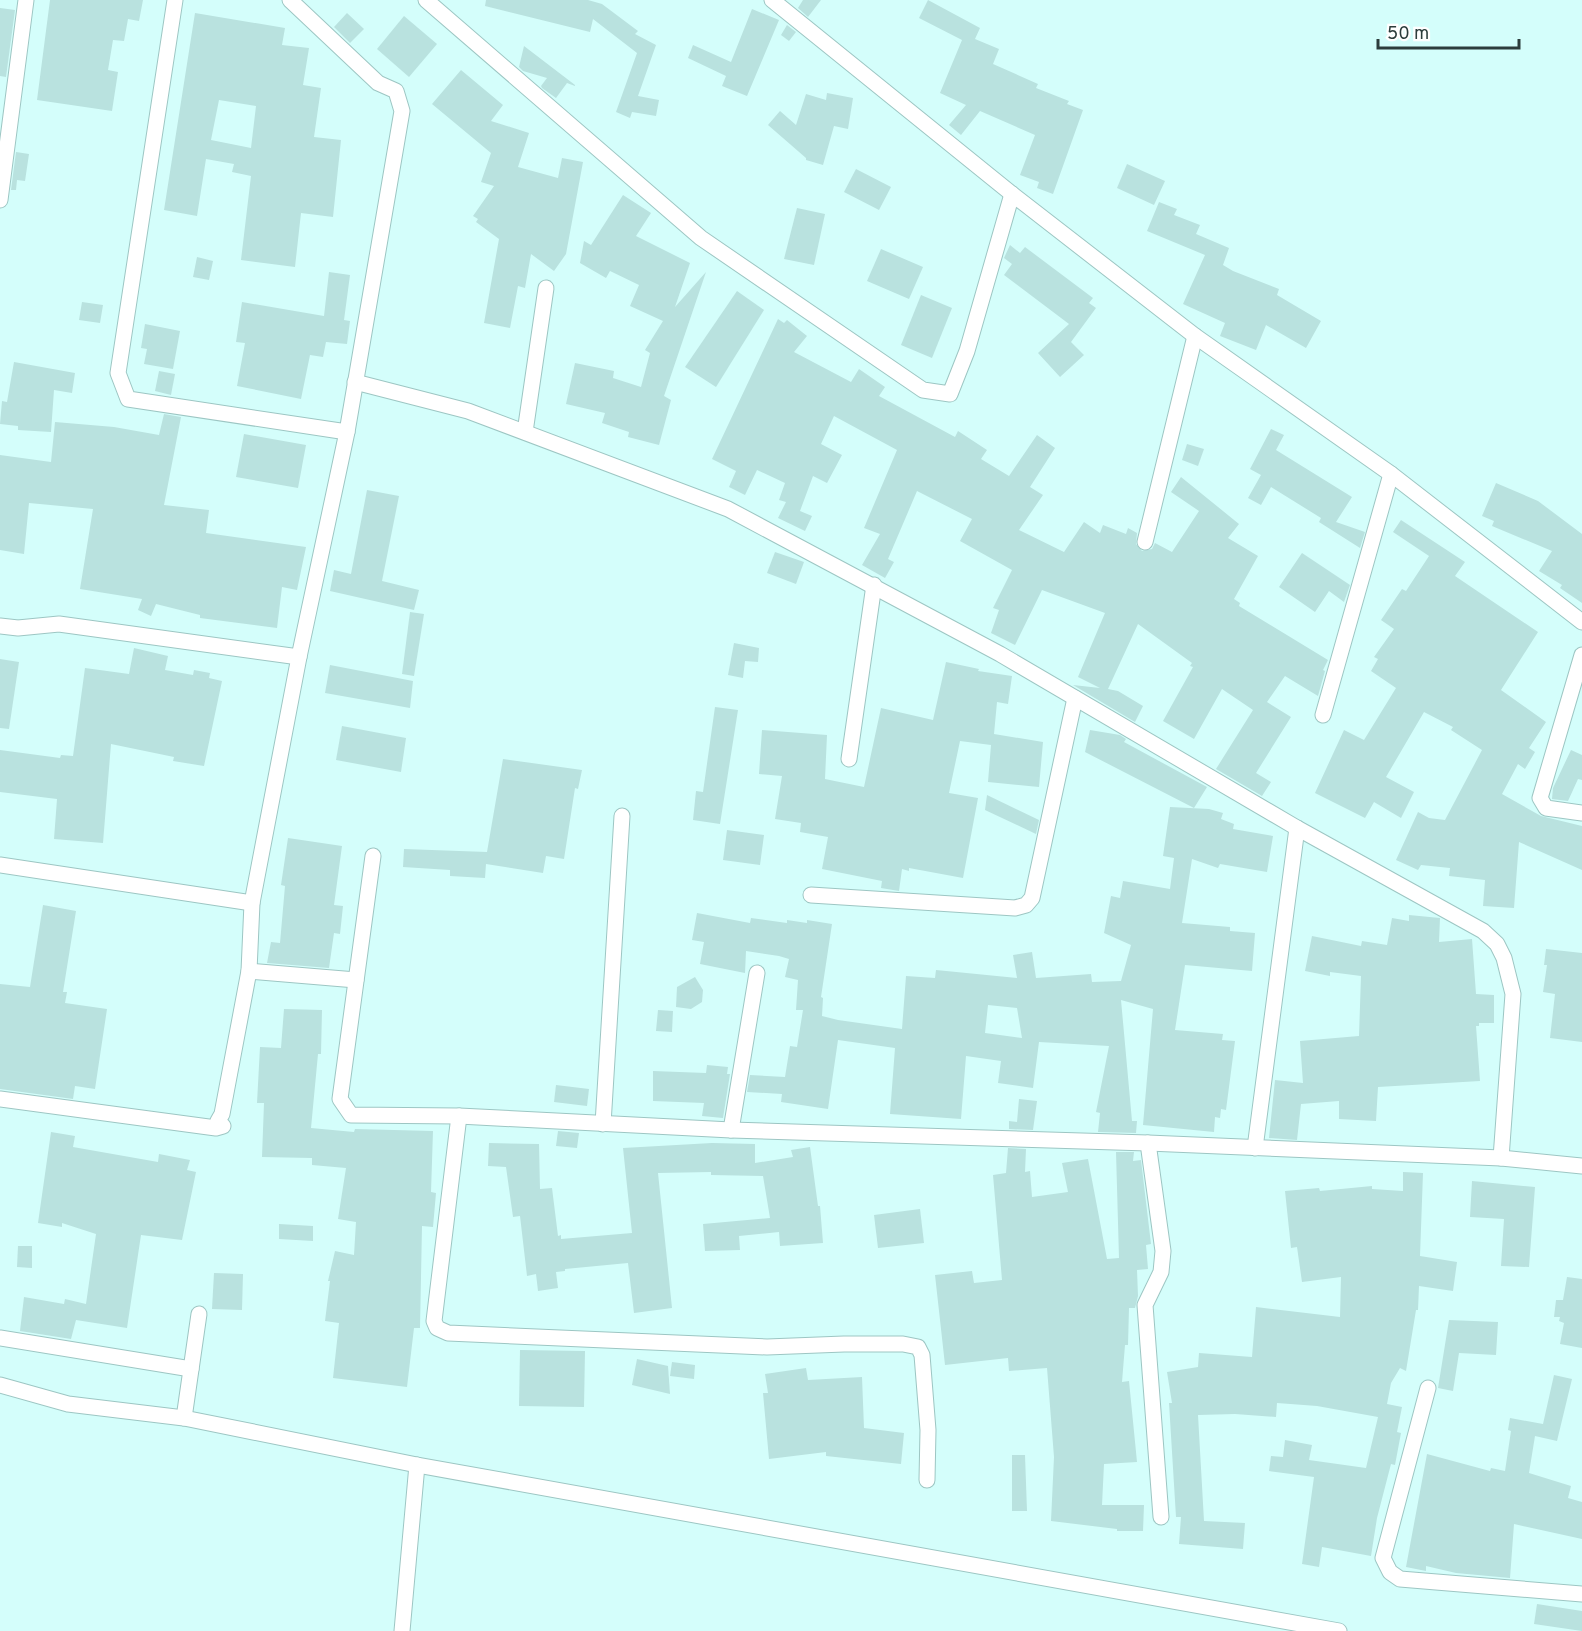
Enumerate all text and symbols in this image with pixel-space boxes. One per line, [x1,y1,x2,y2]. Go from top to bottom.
scale bar [1378,12,1519,50]
text: 50 m [1387,23,1429,46]

